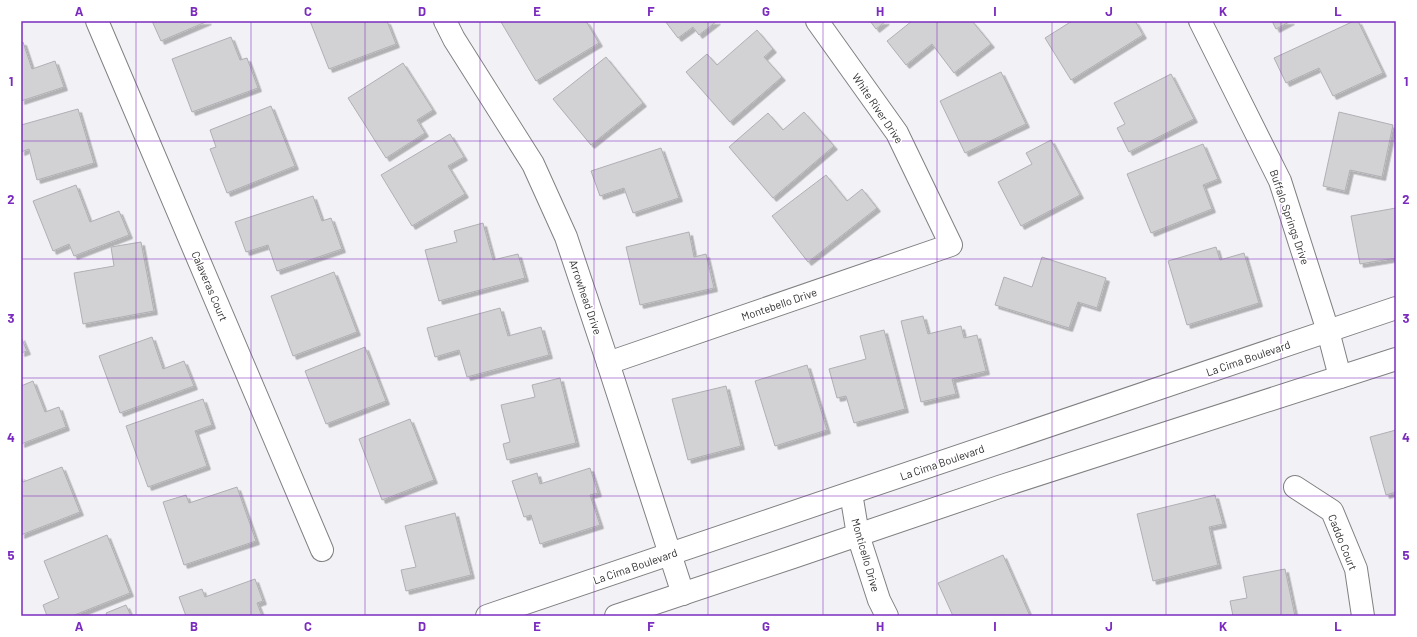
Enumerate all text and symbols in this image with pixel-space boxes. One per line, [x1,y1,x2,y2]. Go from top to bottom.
text: A [75,3,84,19]
text: B [190,3,198,19]
text: C [304,3,312,19]
text: D [418,3,426,19]
text: E [533,3,541,19]
text: F [647,3,655,19]
text: G [762,3,770,19]
text: H [876,3,884,19]
text: I [993,3,997,19]
text: J [1105,3,1113,19]
text: K [1219,3,1227,19]
text: L [1334,3,1342,19]
street label: White River Drive [850,71,906,146]
text: 1 [9,73,13,89]
text: 1 [1404,73,1408,89]
street label: Buffalo Springs Drive [1268,168,1312,266]
text: 2 [7,191,15,207]
text: 2 [1402,191,1410,207]
street label: Calaveras Court [189,249,231,323]
street label: Arrowhead Drive [567,258,605,336]
street label: Montebello Drive [740,285,819,323]
text: 3 [7,310,15,326]
text: 3 [1402,310,1410,326]
street label: La Cima Boulevard [1204,337,1292,379]
text: 4 [7,429,15,445]
text: 4 [1402,429,1410,445]
street label: La Cima Boulevard [898,441,986,483]
street label: Caddo Court [1326,512,1360,572]
street label: Monticello Drive [849,517,883,593]
street label: La Cima Boulevard [591,545,679,587]
text: 5 [7,547,15,563]
text: 5 [1402,547,1410,563]
text: A [75,618,84,634]
text: B [190,618,198,634]
text: C [304,618,312,634]
text: D [418,618,426,634]
text: E [533,618,541,634]
text: F [647,618,655,634]
text: G [762,618,770,634]
text: H [876,618,884,634]
text: I [993,618,997,634]
text: J [1105,618,1113,634]
text: K [1219,618,1227,634]
text: L [1334,618,1342,634]

